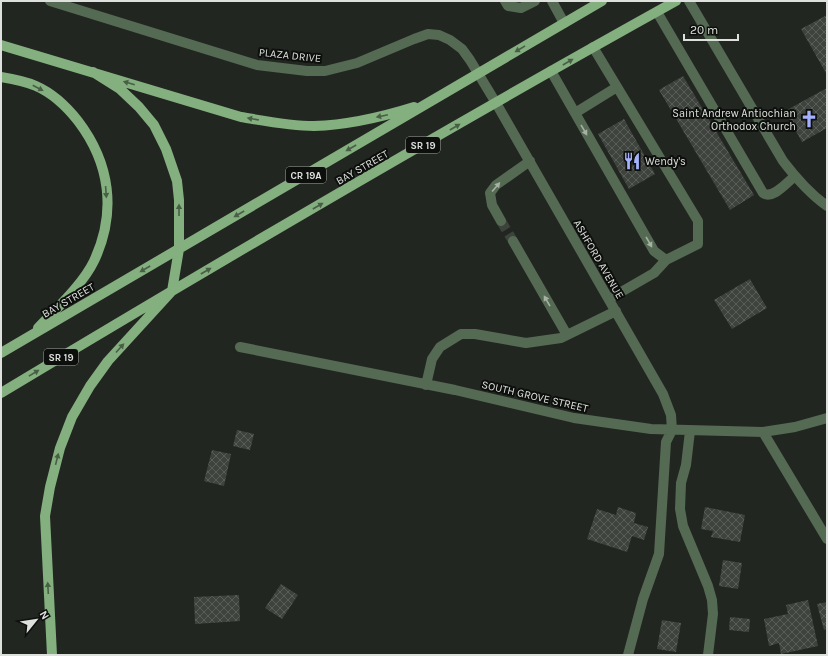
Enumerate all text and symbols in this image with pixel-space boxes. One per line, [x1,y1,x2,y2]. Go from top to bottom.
scale bar [684,16,738,42]
text: 20 m [690,23,718,37]
street label: PLAZA DRIVE [258,46,322,65]
one-way arrow [514,46,526,53]
one-way arrow [562,58,574,65]
one-way arrow [122,80,134,86]
one-way arrow [32,84,44,91]
place label: Saint Andrew Antiochian Orthodox Church [672,107,796,133]
church icon: Saint Andrew Antiochian Orthodox Church [799,109,819,129]
one-way arrow [376,113,388,119]
one-way arrow [247,116,259,122]
one-way arrow [449,123,461,130]
one-way arrow [581,124,588,135]
road number: SR 19 [406,137,440,153]
one-way arrow [345,145,357,152]
street label: BAY STREET [334,147,391,188]
restaurant icon: Wendy's [622,151,642,171]
place label: Wendy's [645,155,686,168]
road number: CR 19A [286,167,326,183]
one-way arrow [491,181,500,192]
one-way arrow [103,186,110,198]
one-way arrow [313,202,323,210]
one-way arrow [176,203,182,216]
one-way arrow [233,211,244,218]
street label: ASHFORD AVENUE [571,217,626,301]
one-way arrow [646,236,652,248]
one-way arrow [139,265,151,272]
one-way arrow [200,268,212,275]
street label: BAY STREET [40,280,97,321]
one-way arrow [544,295,551,307]
one-way arrow [115,343,124,352]
road number: SR 19 [44,349,78,365]
one-way arrow [28,369,40,376]
street label: SOUTH GROVE STREET [480,378,590,415]
one-way arrow [54,453,60,466]
one-way arrow [45,581,51,594]
north arrow [16,600,56,640]
text: N [37,609,52,622]

